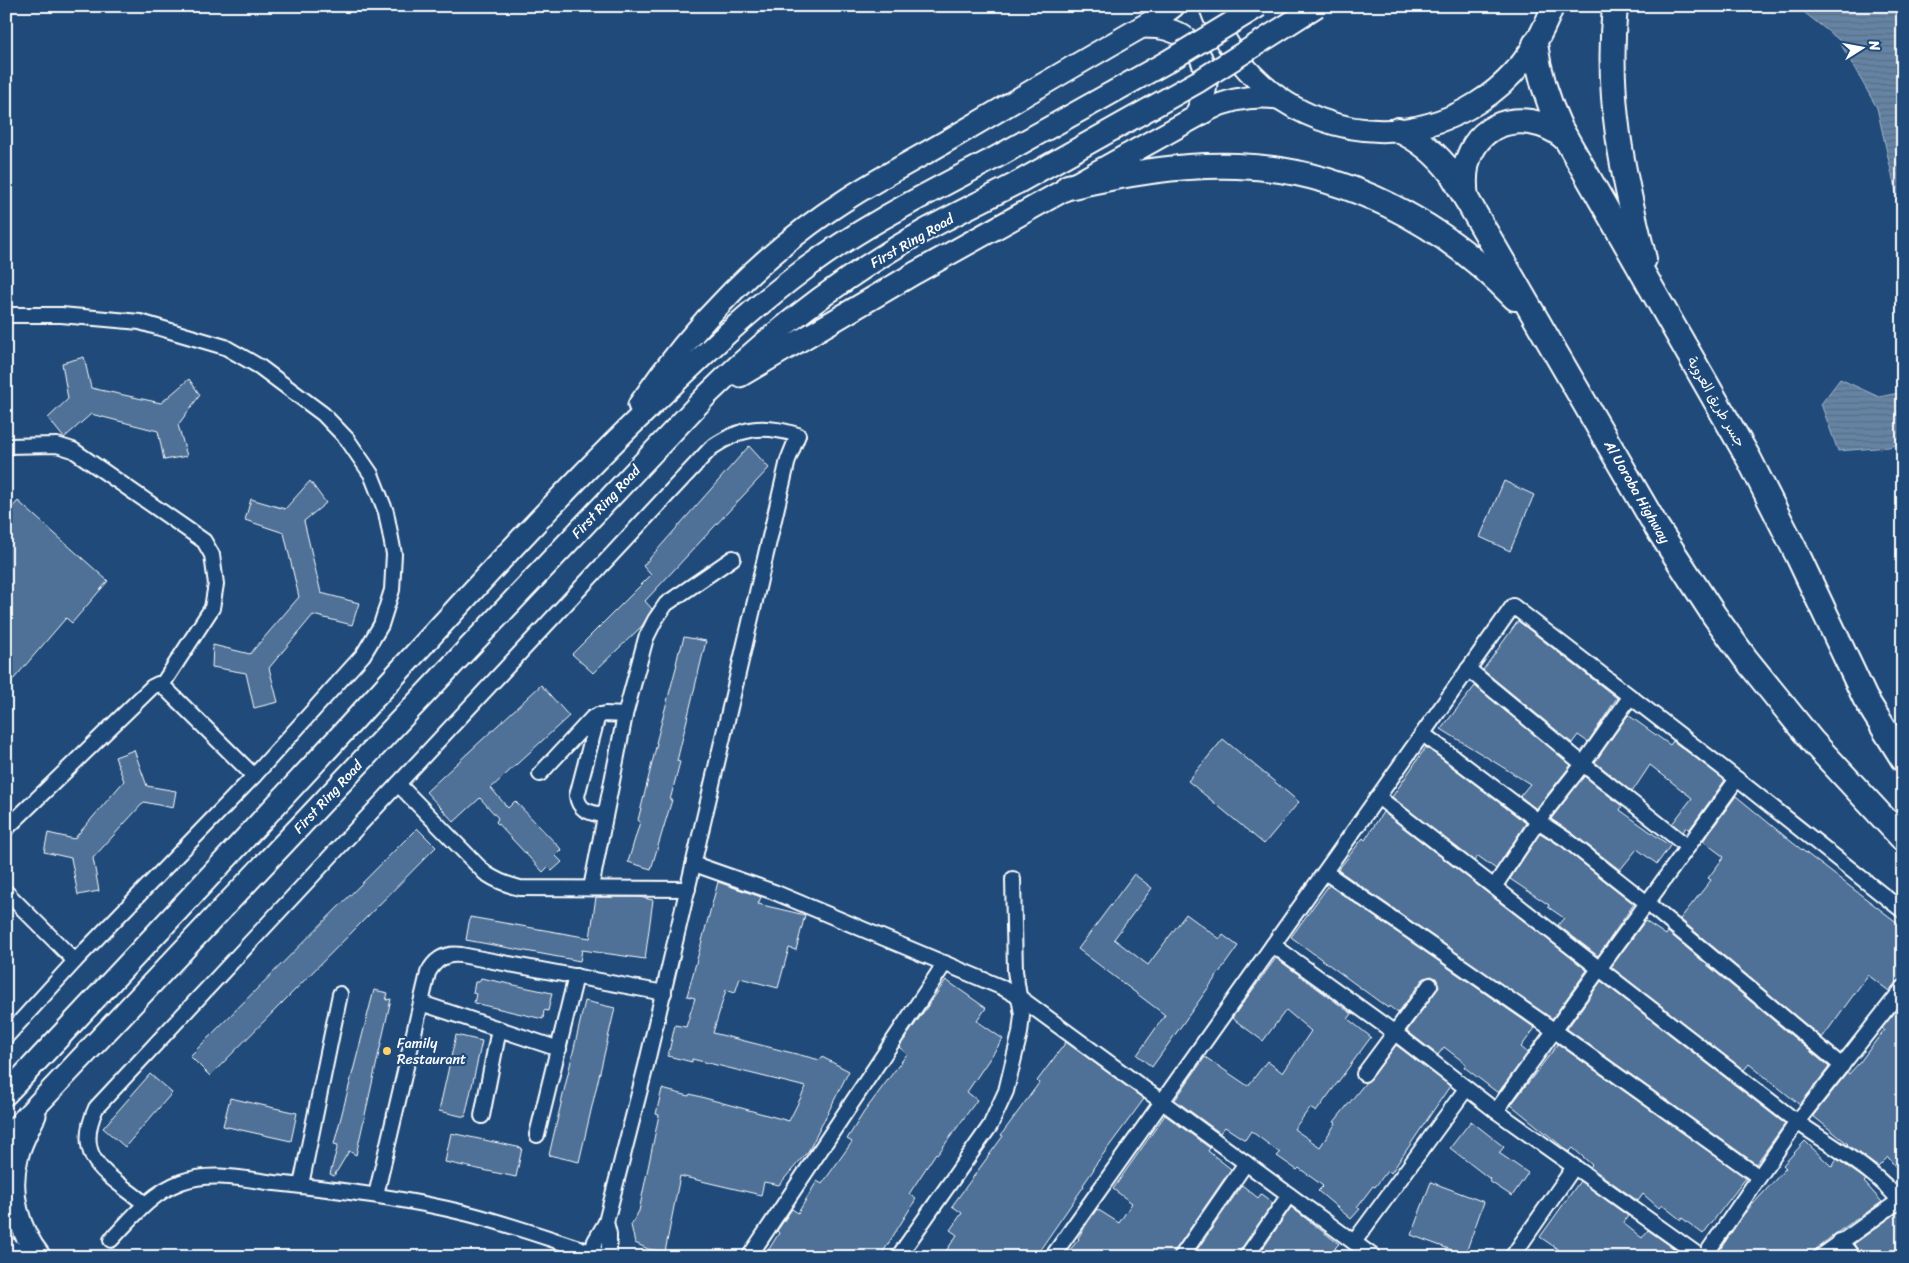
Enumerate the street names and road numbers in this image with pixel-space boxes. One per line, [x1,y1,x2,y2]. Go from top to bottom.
street label: First Ring Road [865,206,960,275]
street label: جسر طريق العروبة [1680,352,1752,452]
street label: Al Uoroba Highway [1597,435,1677,549]
street label: First Ring Road [565,458,648,545]
street label: First Ring Road [287,753,370,840]

